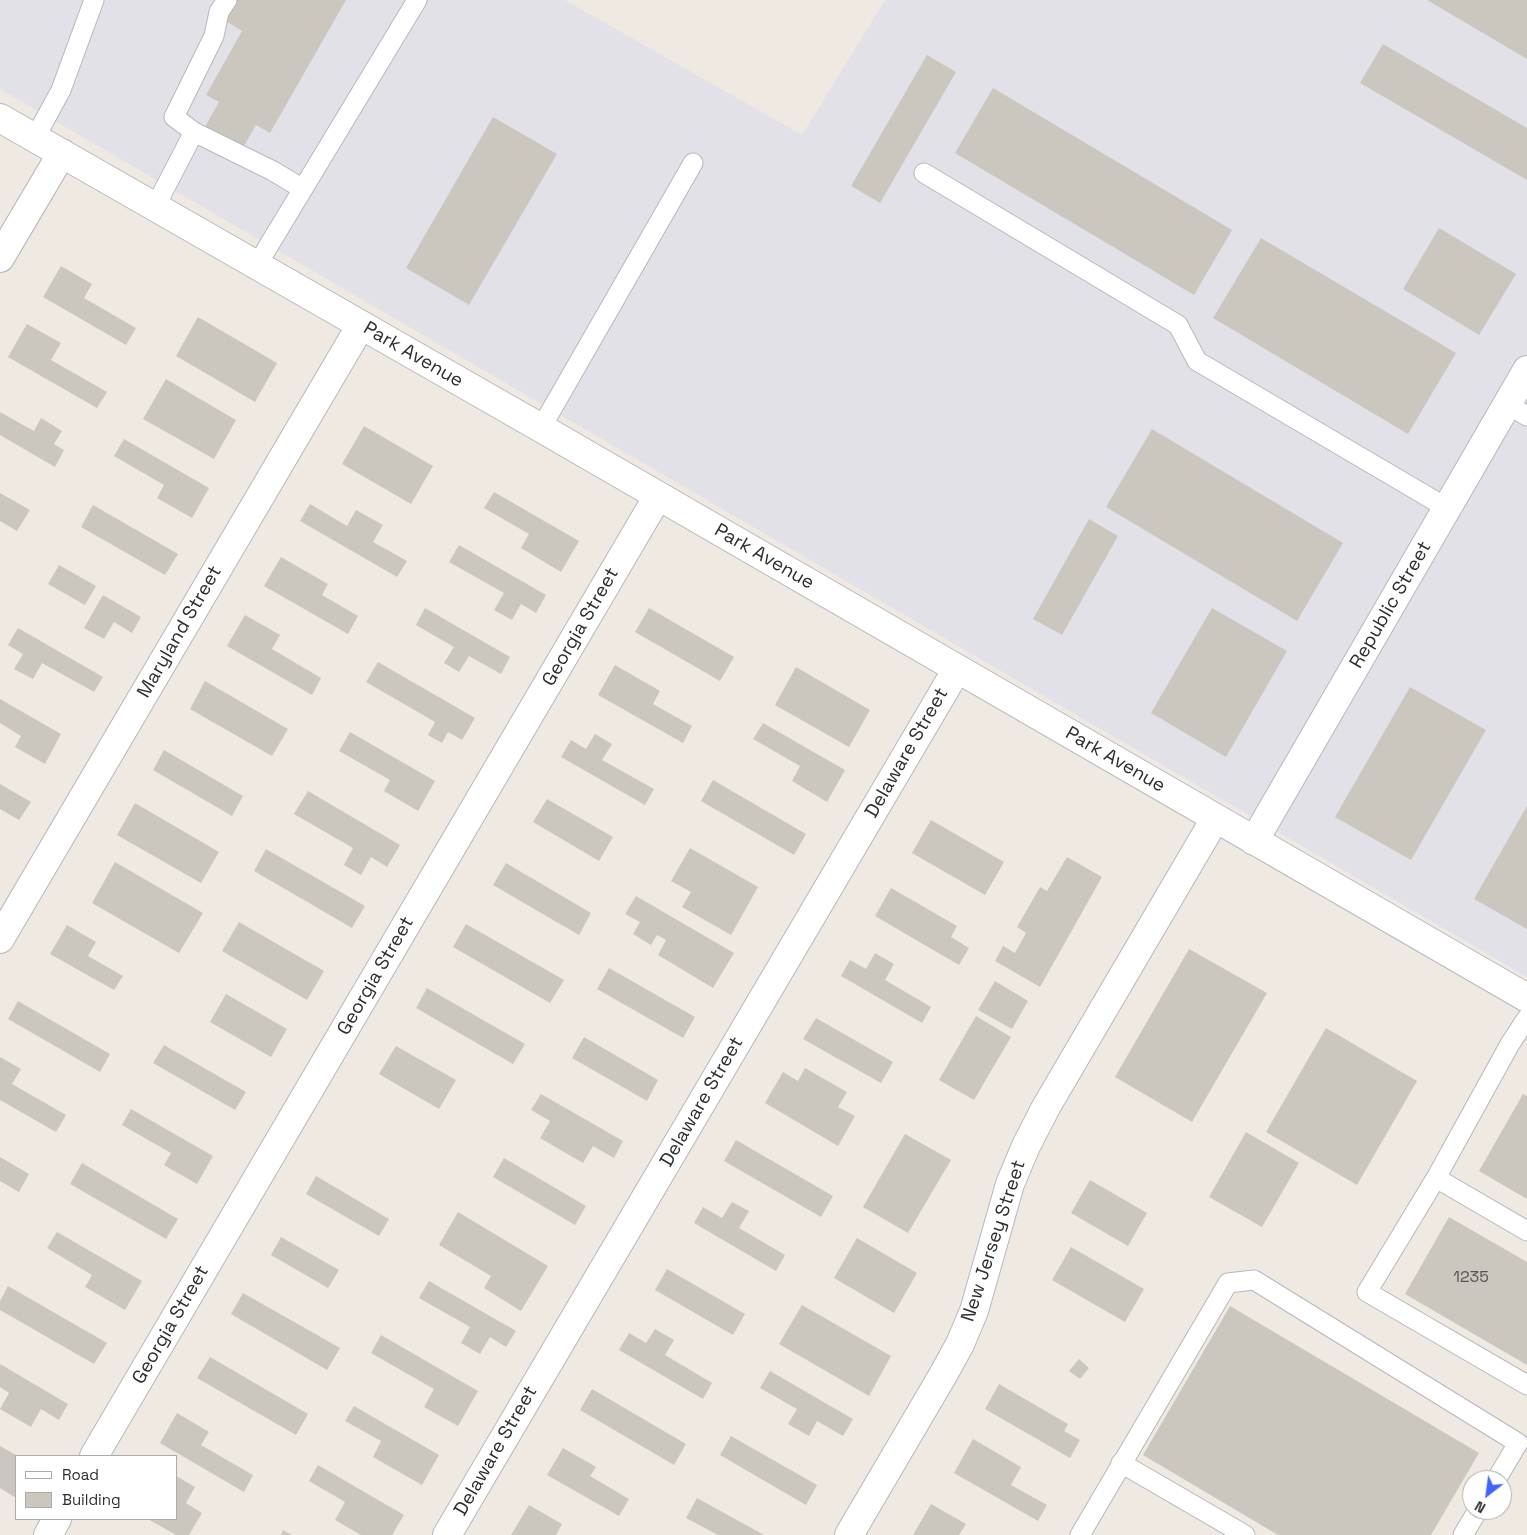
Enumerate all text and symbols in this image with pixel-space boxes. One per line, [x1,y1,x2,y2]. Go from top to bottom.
street label: Park Avenue [359,317,467,393]
street label: Park Avenue [710,519,818,595]
street label: Republic Street [1345,537,1437,673]
street label: Maryland Street [133,562,227,702]
street label: Georgia Street [538,564,624,690]
street label: Delaware Street [861,684,953,822]
street label: Park Avenue [1061,722,1169,798]
street label: Georgia Street [333,913,419,1039]
street label: Delaware Street [656,1033,748,1171]
street label: New Jersey Street [957,1157,1031,1325]
street label: Georgia Street [128,1262,214,1388]
house number: 1235 [1453,1268,1489,1288]
street label: Delaware Street [450,1382,542,1520]
legend [15,1455,178,1520]
text: Road [62,1465,99,1484]
north arrow [1462,1470,1512,1520]
text: Building [62,1490,121,1509]
text: N [1471,1497,1489,1517]

